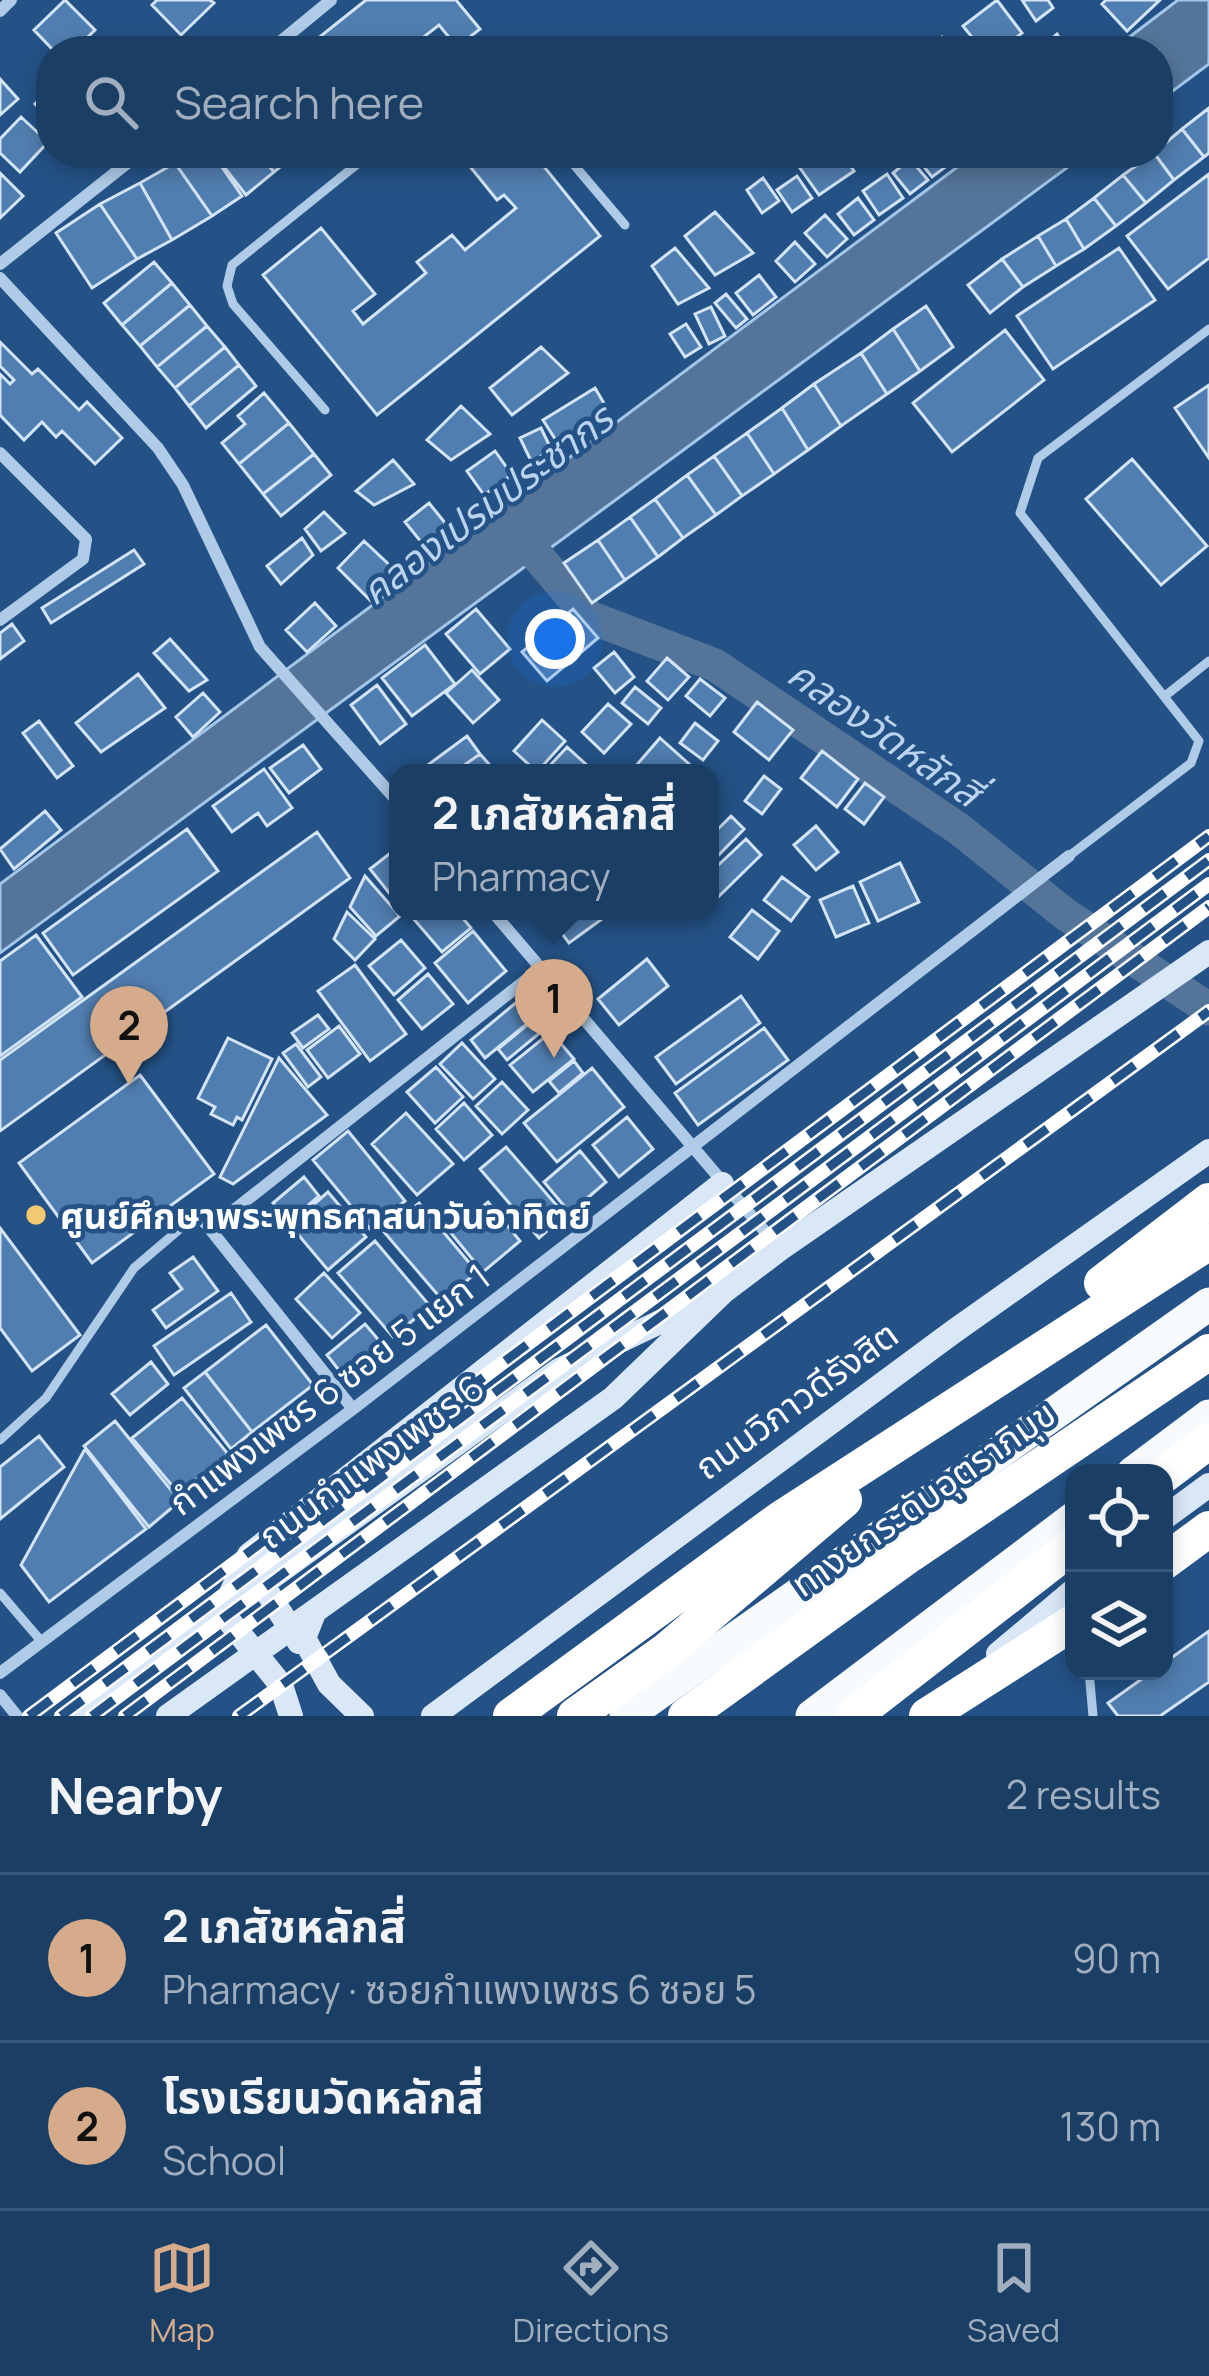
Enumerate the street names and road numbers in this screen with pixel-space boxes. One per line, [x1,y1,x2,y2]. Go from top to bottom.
street label: กำแพงเพชร 6 ซอย 5 แยก 1 [158,1252,500,1526]
street label: ถนนวิภาวดีรังสิต [684,1310,908,1490]
street label: ถนนกำแพงเพชร 6 [248,1362,494,1560]
street label: ทางยกระดับอุตราภิมุข [781,1389,1065,1607]

